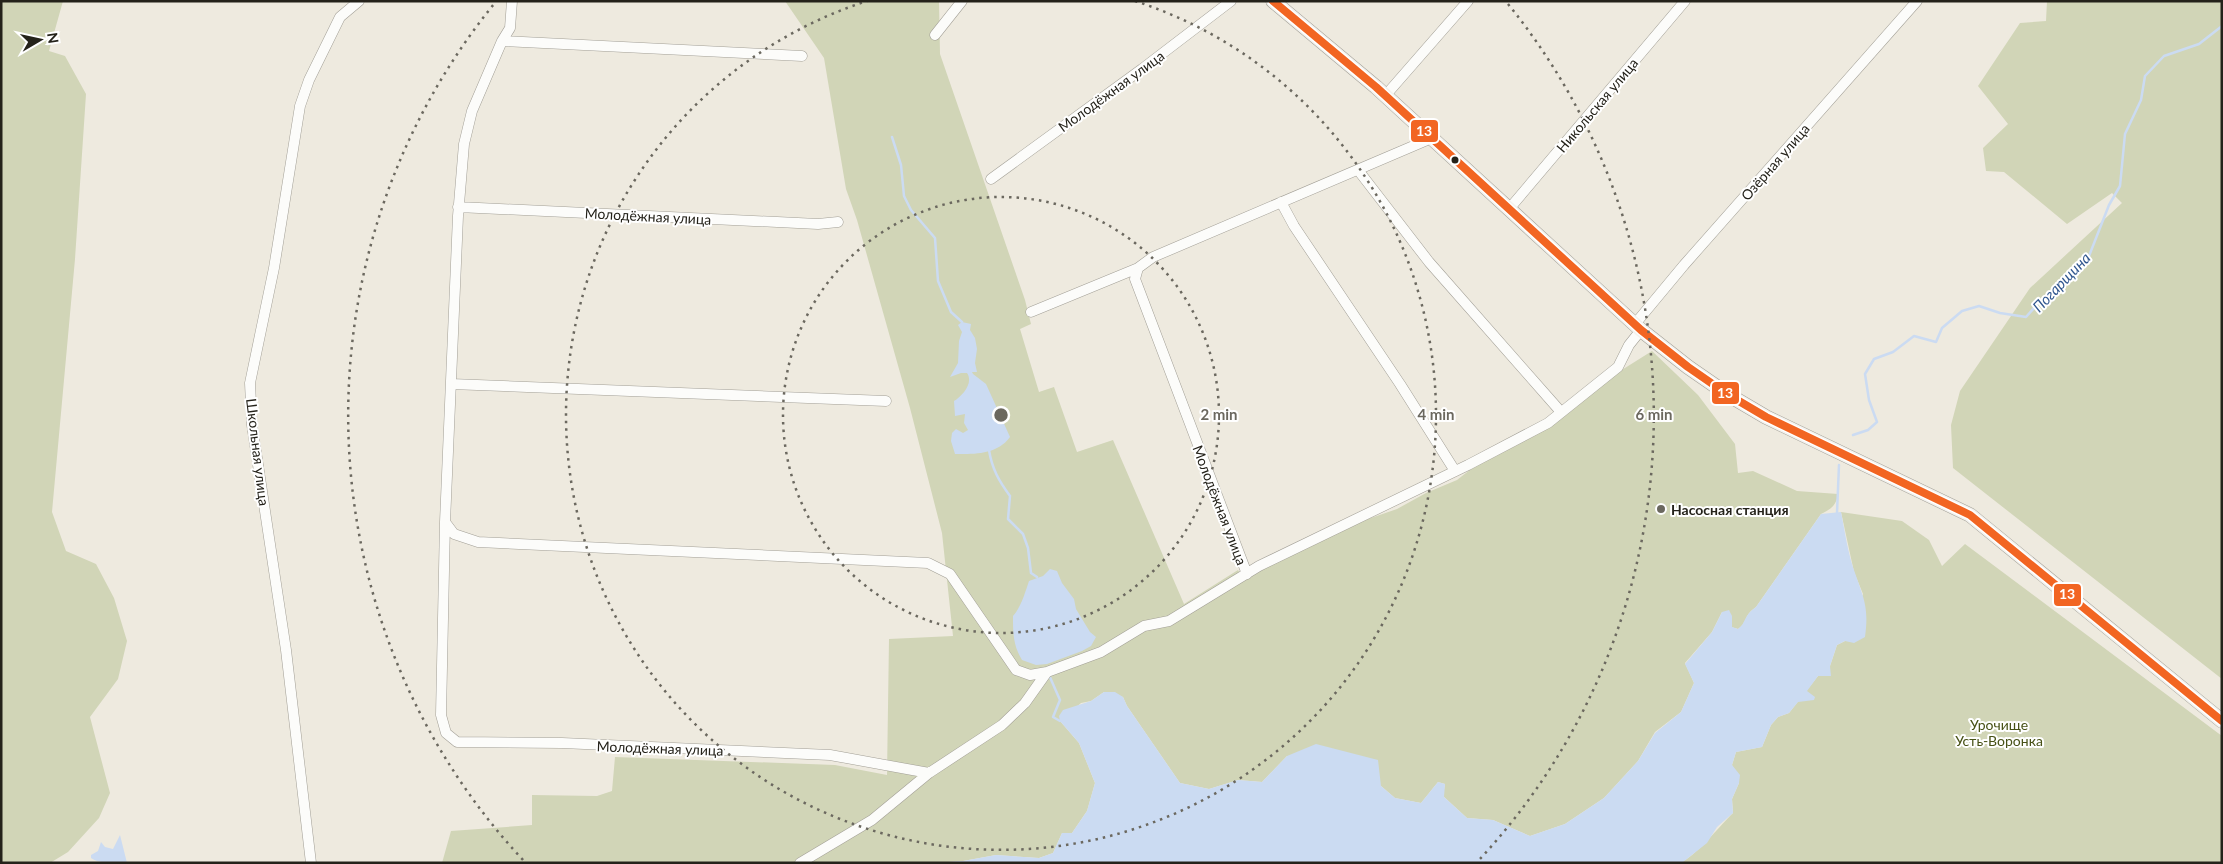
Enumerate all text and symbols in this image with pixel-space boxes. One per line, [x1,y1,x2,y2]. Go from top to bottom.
north arrow [15,15,65,65]
text: N [44,31,63,45]
street label: Молодёжная улица [1055,47,1167,135]
street label: Никольская улица [1553,54,1641,156]
line badge: 13 [1410,119,1439,143]
street label: Озёрная улица [1737,120,1813,204]
text: 13 [1416,122,1432,139]
unlabelled marker [1450,155,1460,165]
street label: Молодёжная улица [584,204,712,228]
water label: Погарщина [2028,248,2094,315]
line badge: 13 [1711,381,1740,405]
text: 13 [1717,384,1733,401]
street label: Школьная улица [243,397,273,507]
text: 2 min [1200,405,1238,423]
text: 4 min [1417,405,1455,423]
text: 6 min [1635,405,1673,423]
centre of rings [992,406,1010,424]
street label: Молодёжная улица [1189,443,1251,567]
place label: Насосная станция [1671,501,1789,518]
marker: Насосная станция [1655,503,1667,515]
line badge: 13 [2053,583,2082,607]
text: 13 [2059,585,2075,602]
park label: Урочище Усть-Воронка [1955,716,2043,749]
street label: Молодёжная улица [596,737,724,759]

